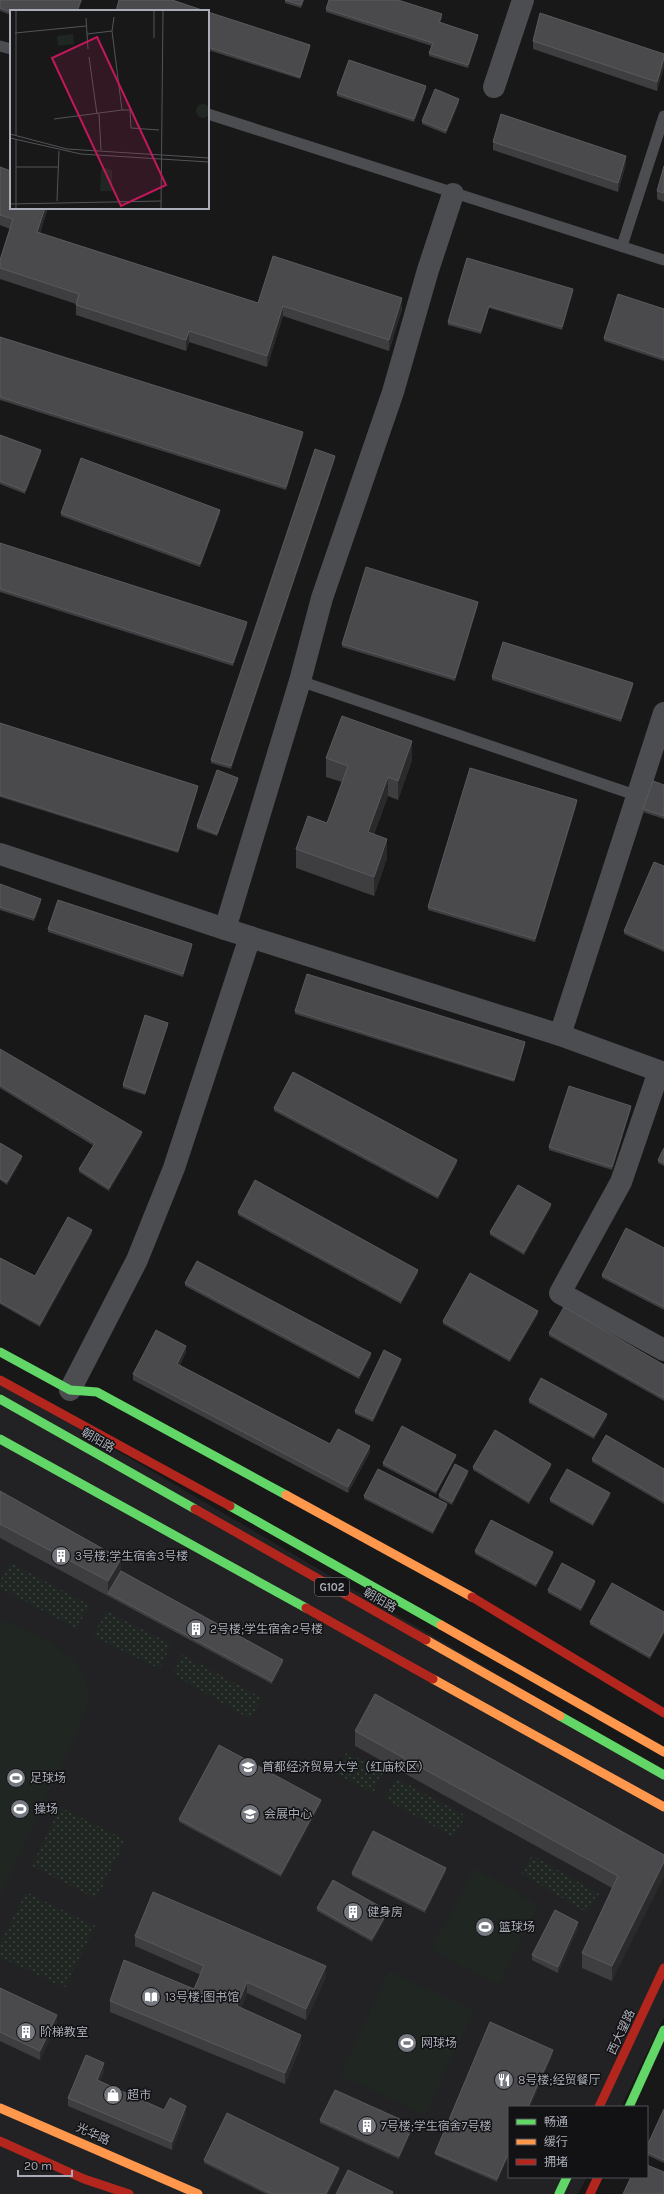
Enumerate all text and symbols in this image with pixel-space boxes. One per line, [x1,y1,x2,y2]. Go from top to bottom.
inset map [10,10,209,209]
street label: 朝阳路 [79,1425,117,1455]
building icon: 3号楼;学生宿舍3号楼 [50,1545,72,1567]
place label: 3号楼;学生宿舍3号楼 [75,1549,188,1563]
road number: G102 [315,1578,349,1596]
street label: 朝阳路 [361,1585,399,1615]
building icon: 2号楼;学生宿舍2号楼 [185,1618,207,1640]
place label: 2号楼;学生宿舍2号楼 [210,1622,323,1636]
school or university icon: 首都经济贸易大学（红庙校区） [237,1756,259,1778]
place label: 首都经济贸易大学（红庙校区） [262,1760,430,1774]
sports icon: 足球场 [5,1767,27,1789]
place label: 足球场 [30,1771,66,1785]
sports icon: 操场 [9,1798,31,1820]
place label: 操场 [34,1802,58,1816]
school or university icon: 会展中心 [239,1803,261,1825]
place label: 会展中心 [264,1807,312,1821]
building icon: 健身房 [342,1901,364,1923]
place label: 健身房 [367,1905,403,1919]
sports icon: 篮球场 [474,1916,496,1938]
place label: 篮球场 [499,1920,535,1934]
library icon: 13号楼;图书馆 [140,1986,162,2008]
place label: 13号楼;图书馆 [165,1990,239,2004]
street label: 西大望路 [605,2007,637,2057]
building icon: 阶梯教室 [15,2021,37,2043]
place label: 阶梯教室 [40,2025,88,2039]
sports icon: 网球场 [396,2032,418,2054]
place label: 网球场 [421,2036,457,2050]
restaurant icon: 8号楼;经贸餐厅 [493,2069,515,2091]
place label: 8号楼;经贸餐厅 [518,2073,601,2087]
shop icon: 超市 [102,2084,124,2106]
place label: 超市 [127,2088,151,2102]
legend [508,2106,648,2178]
building icon: 7号楼;学生宿舍7号楼 [356,2115,378,2137]
text: 畅通 [544,2115,568,2129]
place label: 7号楼;学生宿舍7号楼 [381,2119,491,2133]
street label: 光华路 [74,2120,112,2148]
text: 缓行 [544,2135,568,2149]
scale bar [18,2152,72,2178]
text: 拥堵 [544,2155,568,2169]
text: 20 m [24,2159,52,2173]

